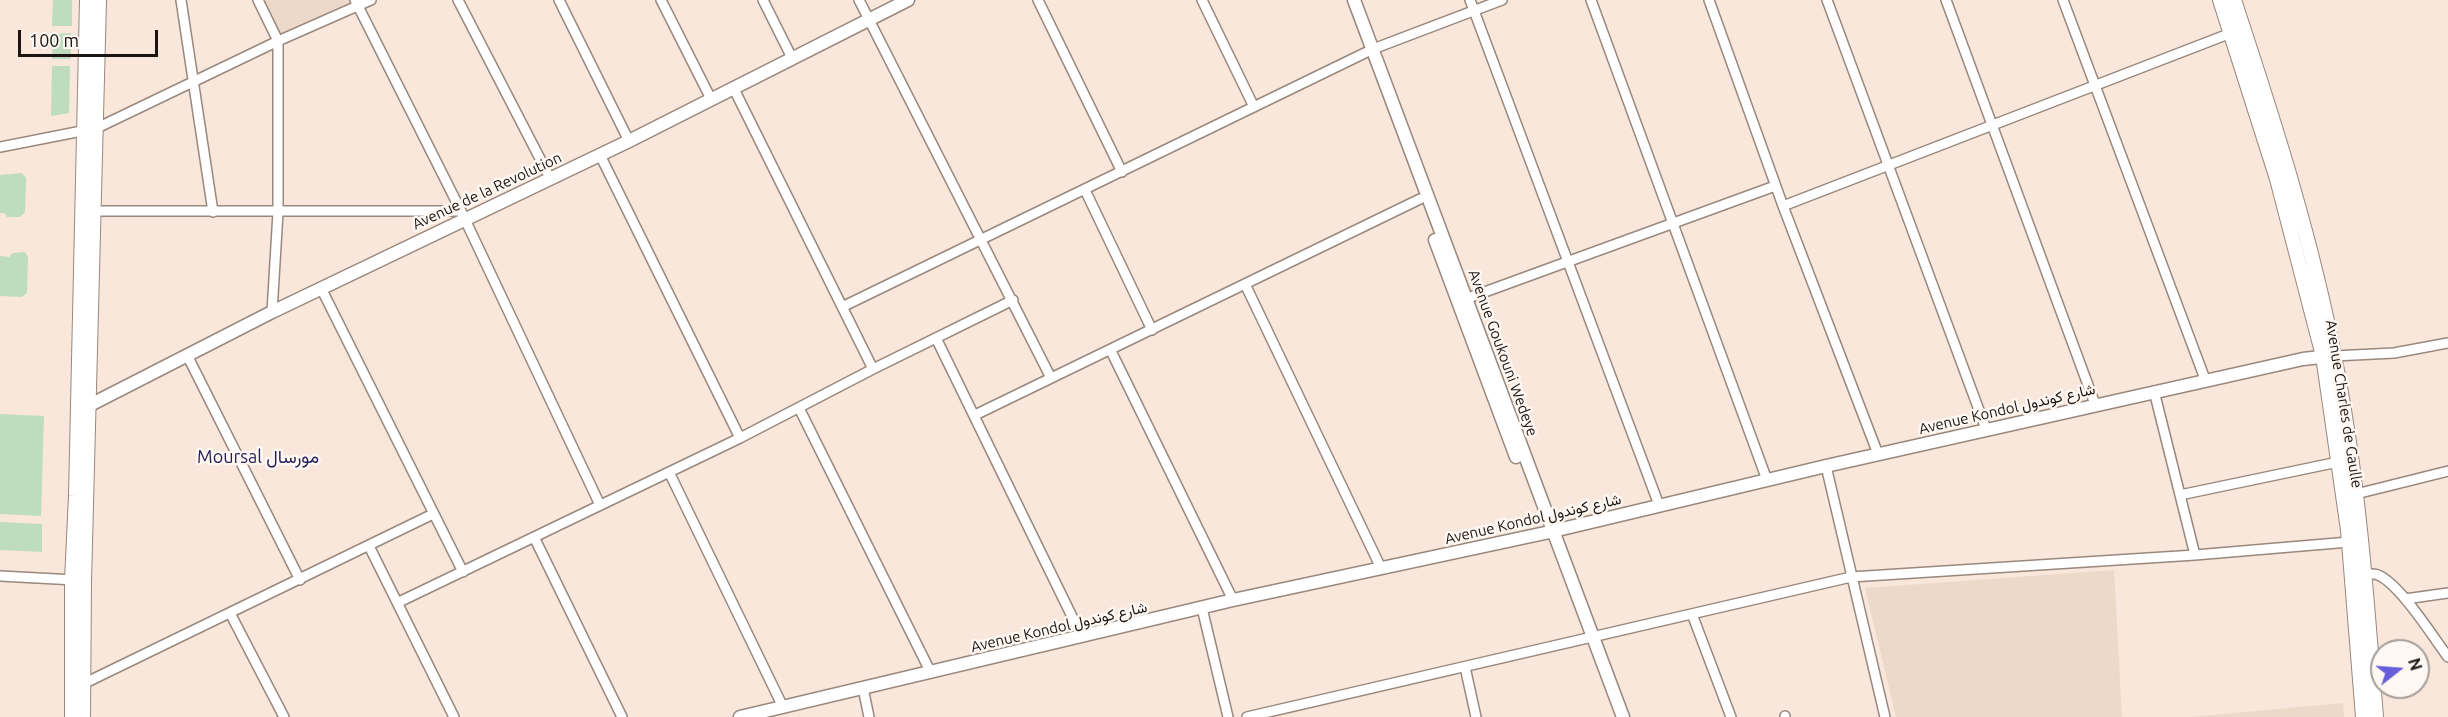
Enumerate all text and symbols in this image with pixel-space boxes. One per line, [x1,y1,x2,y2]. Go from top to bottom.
scale bar [21,18,160,56]
text: 100 m [29,30,79,50]
street label: Avenue de la Revolution [410,148,564,234]
street label: Avenue Goukouni Wedeye [1464,267,1542,439]
street label: Avenue Charles de Gaulle [2322,319,2366,489]
street label: Avenue Kondol شارع كوندول [1917,380,2097,438]
district label: Moursal مورسال [197,446,319,468]
street label: Avenue Kondol شارع كوندول [1443,490,1623,548]
street label: Avenue Kondol شارع كوندول [969,598,1149,656]
north arrow [2370,639,2430,699]
text: N [2405,656,2426,673]

